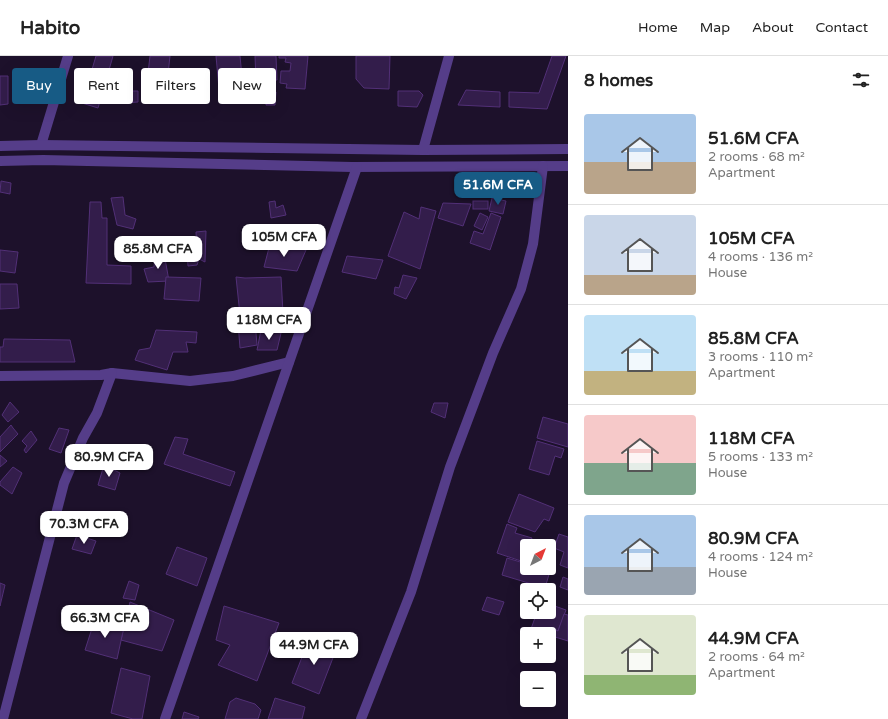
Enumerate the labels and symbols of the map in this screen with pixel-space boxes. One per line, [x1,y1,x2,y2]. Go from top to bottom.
pin: 51.6M CFA [452,172,544,206]
pin: 105M CFA [243,224,325,258]
pin: 85.8M CFA [112,236,204,270]
pin: 118M CFA [228,307,310,341]
pin: 80.9M CFA [63,444,155,478]
pin: 70.3M CFA [38,511,130,545]
north arrow [520,539,556,575]
pin: 66.3M CFA [59,605,151,639]
pin: 44.9M CFA [268,632,360,666]

